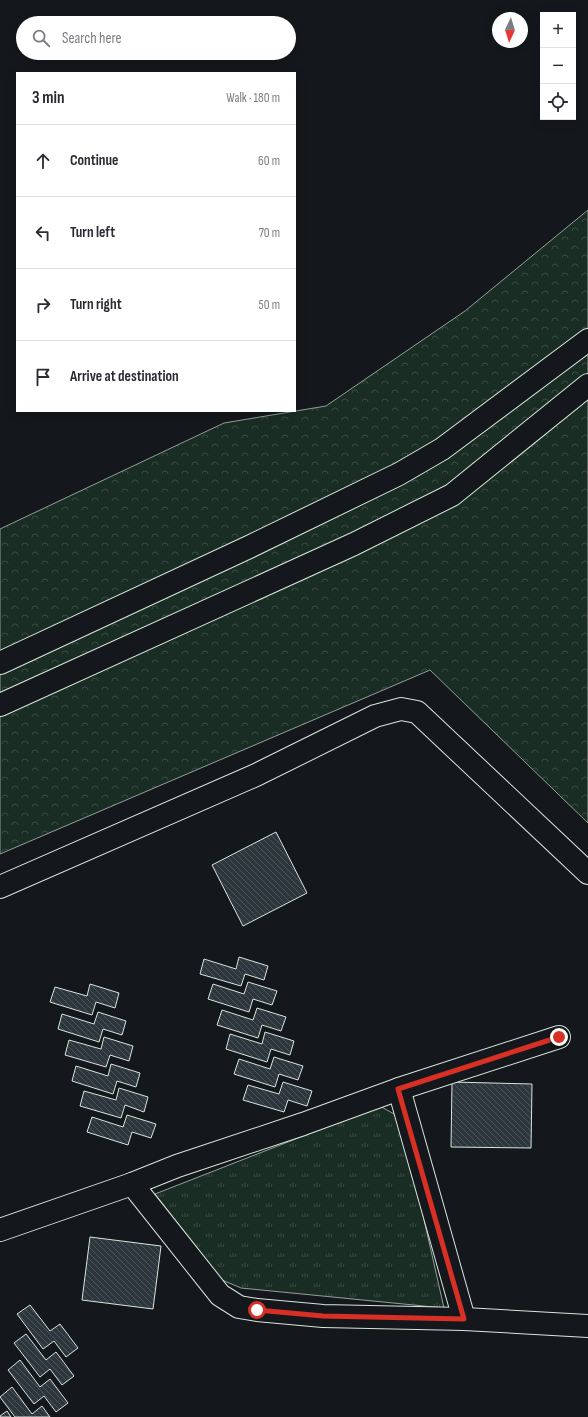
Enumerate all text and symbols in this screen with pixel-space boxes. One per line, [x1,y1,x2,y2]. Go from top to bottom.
north arrow [492,12,528,48]
map controls [540,12,576,120]
button: + [540,12,576,48]
search box [16,16,296,60]
icon: search [30,27,52,49]
text: Search here [62,29,122,48]
button: − [540,48,576,84]
button: locate [540,84,576,120]
text: 3 min [32,88,65,108]
text: Walk · 180 m [226,90,280,106]
icon: ahead [32,150,54,172]
text: Continue [70,151,119,170]
text: 60 m [258,153,280,169]
icon: left [32,222,54,244]
text: Turn left [70,223,115,242]
text: 70 m [259,225,280,241]
icon: right [32,294,54,316]
text: Turn right [70,295,122,314]
text: 50 m [259,297,280,313]
icon: arrive [32,366,54,388]
text: Arrive at destination [70,367,179,386]
route end [550,1028,568,1046]
route start [248,1301,266,1319]

